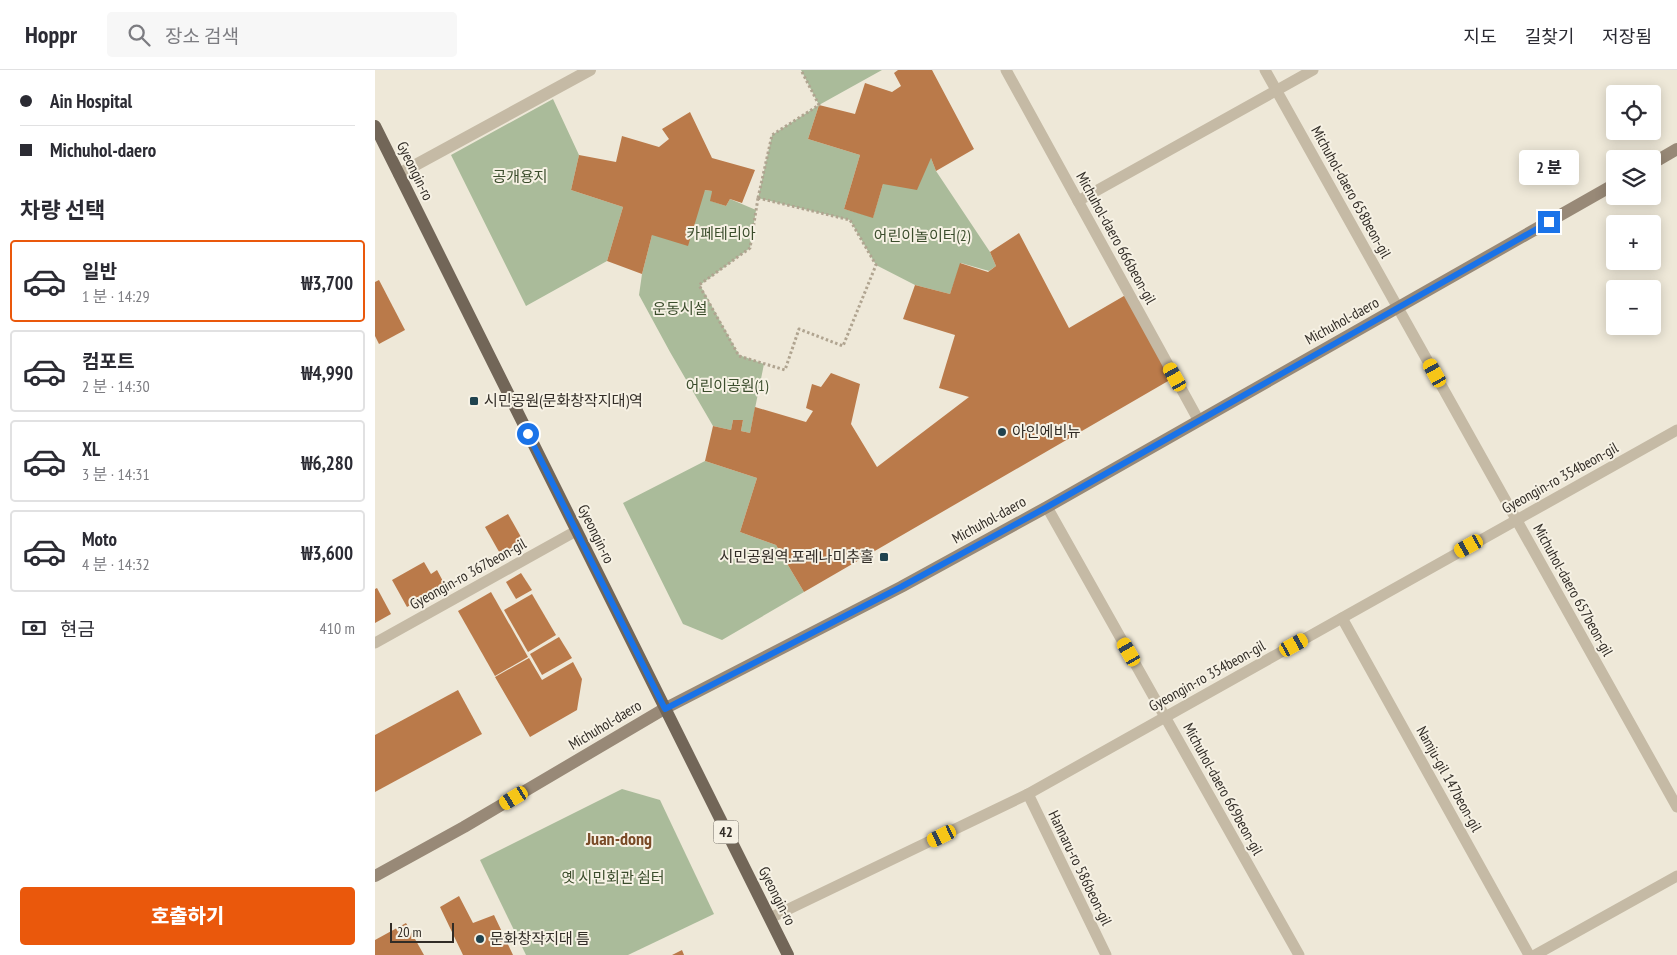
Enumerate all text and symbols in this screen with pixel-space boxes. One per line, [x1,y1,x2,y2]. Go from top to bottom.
search box [107,12,457,57]
text: Hoppr [25,19,77,50]
icon: search [125,21,153,49]
text: 장소 검색 [165,24,239,48]
text: 지도 [1464,25,1497,48]
text: 길찾기 [1525,25,1574,48]
text: 저장됨 [1602,25,1652,48]
map controls [1606,85,1661,335]
button: locate [1606,85,1661,140]
text: Ain Hospital [50,89,132,113]
street label: Michuhol-daero 658beon-gil [1307,122,1396,262]
text: Michuhol-daero [50,138,156,162]
street label: Gyeongin-ro [393,138,438,203]
callout: 2 분 [1519,150,1579,184]
button: layers [1606,150,1661,205]
text: 2 분 [1536,157,1562,177]
park label: 공개용지 [492,167,548,186]
street label: Michuhol-daero 666beon-gil [1072,168,1161,308]
text: 차량 선택 [20,196,105,224]
route end [1538,211,1560,233]
button: + [1606,215,1661,270]
park label: 카페테리아 [686,224,756,243]
park label: 어린이놀이터(2) [874,226,971,245]
icon: car [22,259,67,304]
text: 일반 [82,259,117,283]
text: ₩3,700 [301,271,353,295]
button: − [1606,280,1661,335]
text: 1 분 · 14:29 [82,286,150,306]
street label: Michuhol-daero [1302,293,1382,349]
park label: 운동시설 [652,299,708,318]
icon: car [22,349,67,394]
text: 컴포트 [82,349,134,373]
car [1421,356,1448,390]
car [1161,360,1188,394]
text: ₩4,990 [301,361,353,385]
text: 2 분 · 14:30 [82,376,150,396]
park label: 어린이공원(1) [686,376,769,395]
place label: 시민공원(문화창작지대)역 [484,391,643,410]
marker: 시민공원(문화창작지대)역 [468,395,480,407]
place label: 아인에비뉴 [1012,422,1081,441]
route start [517,423,539,445]
marker: 아인에비뉴 [996,426,1008,438]
text: XL [82,437,100,461]
street label: Gyeongin-ro 354beon-gil [1498,437,1622,517]
icon: car [22,439,67,484]
text: ₩6,280 [301,451,353,475]
text: 3 분 · 14:31 [82,464,150,484]
street label: Michuhol-daero [949,492,1029,548]
street label: Gyeongin-ro [574,501,619,566]
street label: Michuhol-daero 657beon-gil [1529,520,1618,660]
text: Moto [82,527,117,551]
icon: car [22,529,67,574]
car [1452,532,1485,560]
street label: Gyeongin-ro 367beon-gil [406,533,530,613]
text: ₩3,600 [301,541,353,565]
place label: 시민공원역.포레나미추홀 [720,547,874,566]
marker: 시민공원역.포레나미추홀 [878,551,890,563]
text: 4 분 · 14:32 [82,554,150,574]
icon: cash [20,614,48,642]
text: 현금 [60,617,95,641]
text: 410 m [320,618,355,638]
car [1277,631,1310,659]
car [1115,635,1142,669]
street label: Gyeongin-ro 354beon-gil [1145,635,1269,715]
street label: Michuhol-daero [565,695,645,754]
street label: Michuhol-daero 669beon-gil [1179,719,1268,859]
street label: Namju-gil 147beon-gil [1413,723,1487,835]
car [497,784,530,812]
street label: Hannaru-ro 586beon-gil [1044,807,1117,929]
road number: 42 [713,820,739,844]
car [925,823,958,849]
district label: Juan-dong [585,827,652,850]
street label: Gyeongin-ro [755,863,800,928]
park label: 옛 시민회관 쉼터 [562,868,664,887]
button: 호출하기 [20,887,355,945]
scale bar [390,920,454,943]
text: 20 m [397,923,422,941]
place label: 문화창작지대 틈 [490,929,590,948]
marker: 문화창작지대 틈 [474,933,486,945]

